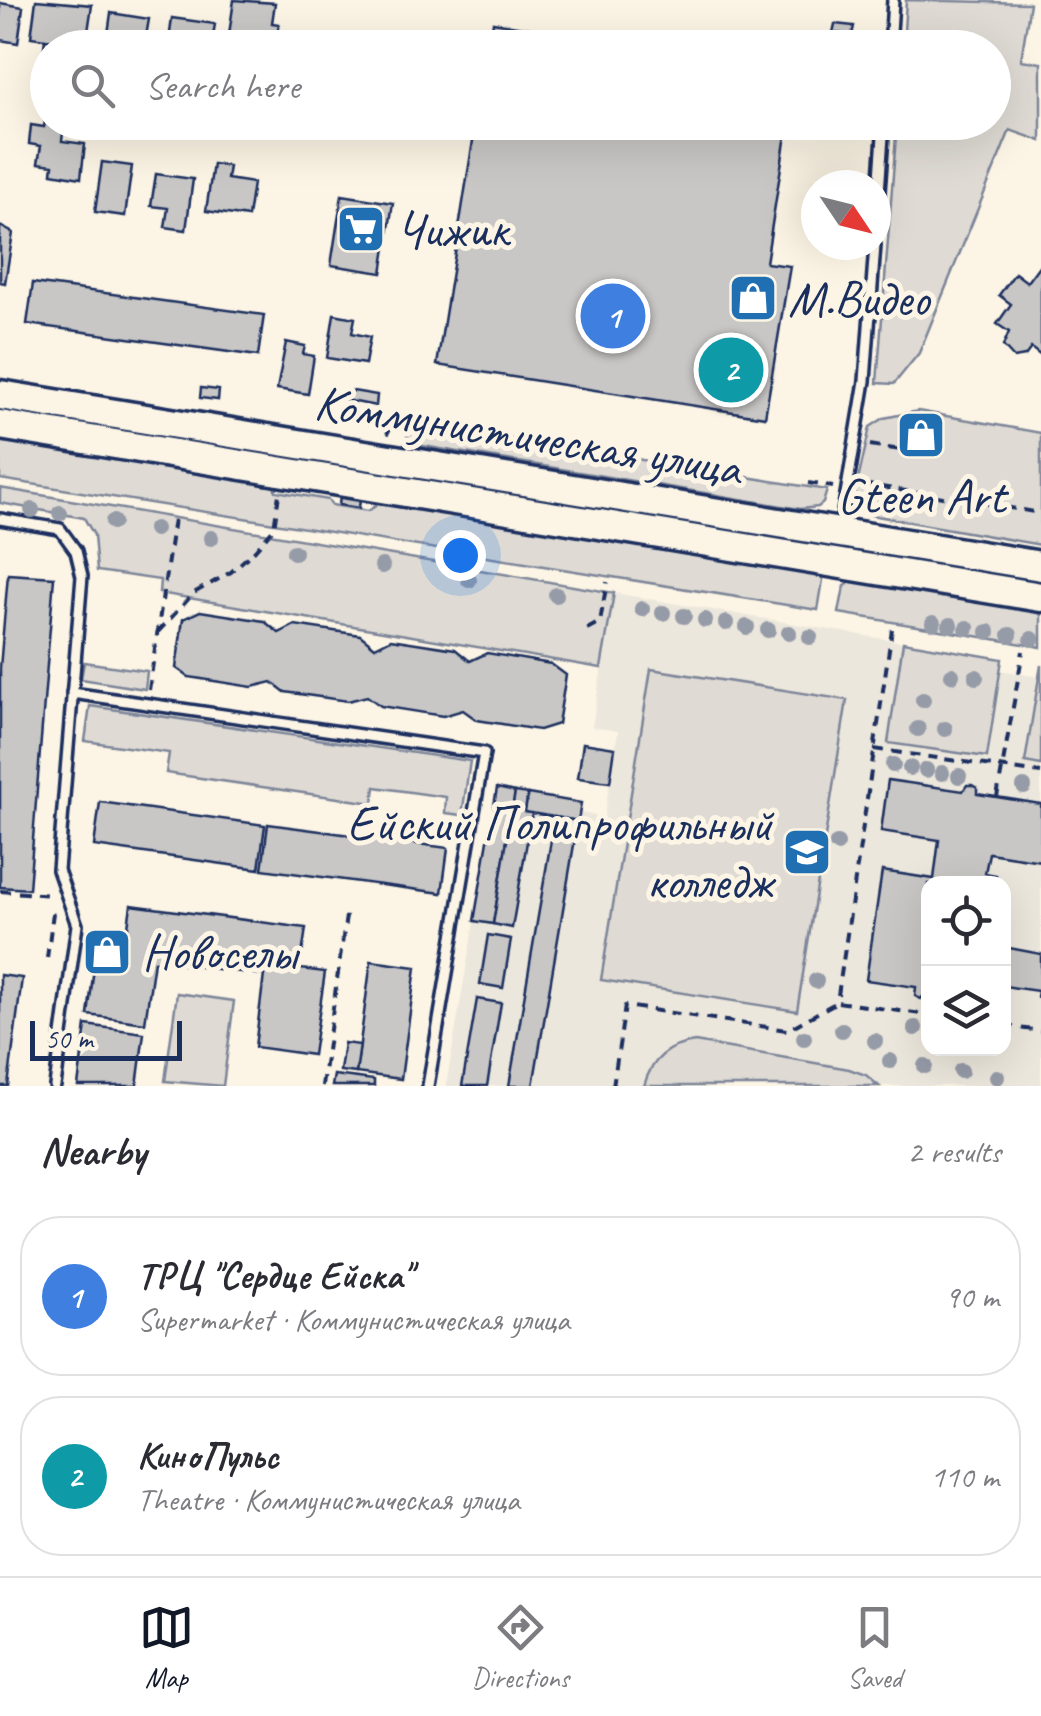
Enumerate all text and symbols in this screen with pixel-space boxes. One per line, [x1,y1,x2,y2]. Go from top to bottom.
search box [30,30,1011,140]
icon: search [65,58,120,113]
text: Search here [145,62,300,109]
north arrow [801,170,891,260]
place label: Чижик [396,198,512,261]
supermarket icon: Чижик [335,203,387,255]
place label: М.Видео [788,267,931,330]
shop icon: М.Видео [727,272,779,324]
pin: 1 [580,278,646,354]
pin: 2 [698,332,764,408]
street label: Коммунистическая улица [311,370,749,500]
shop icon: Gteen Art [895,409,947,461]
place label: Gteen Art [837,465,1010,528]
your location [435,530,486,581]
place label: Ейский Полипрофильный колледж [347,792,776,913]
school or university icon: Ейский Полипрофильный колледж [781,826,833,878]
map controls [921,876,1011,1056]
button: locate [921,876,1011,966]
place label: Новоселы [142,921,300,984]
shop icon: Новоселы [81,926,133,978]
button: layers [921,966,1011,1056]
scale bar [30,1016,182,1060]
text: 50 m [45,1021,93,1056]
text: Nearby [40,1125,146,1178]
text: 2 results [907,1131,1001,1172]
text: ТРЦ "Сердце Ейска" [137,1252,411,1299]
text: 1 [67,1276,82,1317]
text: 90 m [945,1276,999,1317]
text: Supermarket · Коммунистическая улица [137,1299,570,1340]
text: КиноПульс [137,1432,278,1479]
text: 2 [67,1456,82,1497]
text: 110 m [930,1456,999,1497]
text: Theatre · Коммунистическая улица [137,1479,520,1520]
tab: Map [139,1600,194,1695]
tab: Directions [472,1600,569,1695]
tab: Saved [847,1600,902,1695]

